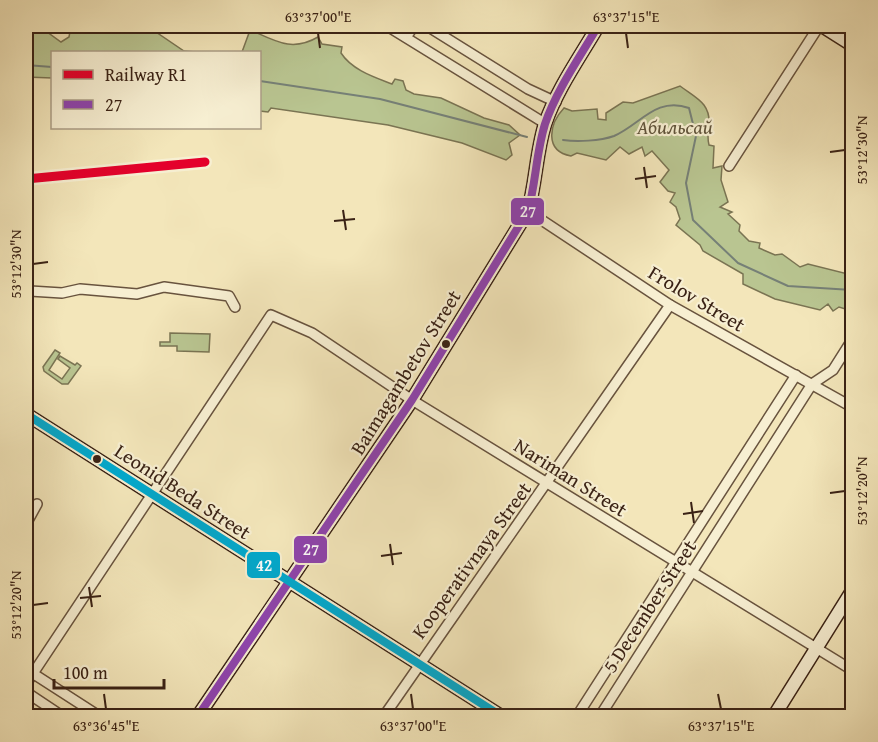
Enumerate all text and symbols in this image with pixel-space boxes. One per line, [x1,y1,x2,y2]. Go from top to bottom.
text: 63°37'00"E [285,6,352,27]
text: 63°37'15"E [593,6,660,27]
legend [51,51,261,129]
text: Railway R1 [105,61,187,88]
text: 27 [105,91,122,118]
park label: Абильсай [636,112,713,141]
text: 53°12'30"N [851,115,872,184]
line badge: 27 [510,197,545,226]
text: 27 [520,199,536,223]
text: 53°12'30"N [5,229,26,298]
street label: Frolov Street [643,258,751,338]
street label: Baimagambetov Street [342,284,468,460]
unlabelled marker [440,338,452,350]
street label: Nariman Street [509,431,633,523]
street label: Leonid Beda Street [109,436,257,546]
unlabelled marker [91,453,103,465]
text: 53°12'20"N [851,456,872,525]
street label: Kooperativnaya Street [404,476,538,644]
street label: 5 December Street [595,534,703,678]
line badge: 27 [293,535,328,564]
text: 27 [303,537,319,561]
line badge: 42 [246,551,281,579]
text: 42 [256,553,272,577]
text: 53°12'20"N [5,570,26,639]
scale bar [54,652,164,690]
text: 100 m [63,659,108,686]
text: 63°36'45"E [73,715,140,736]
text: 63°37'00"E [380,715,447,736]
text: 63°37'15"E [688,715,755,736]

